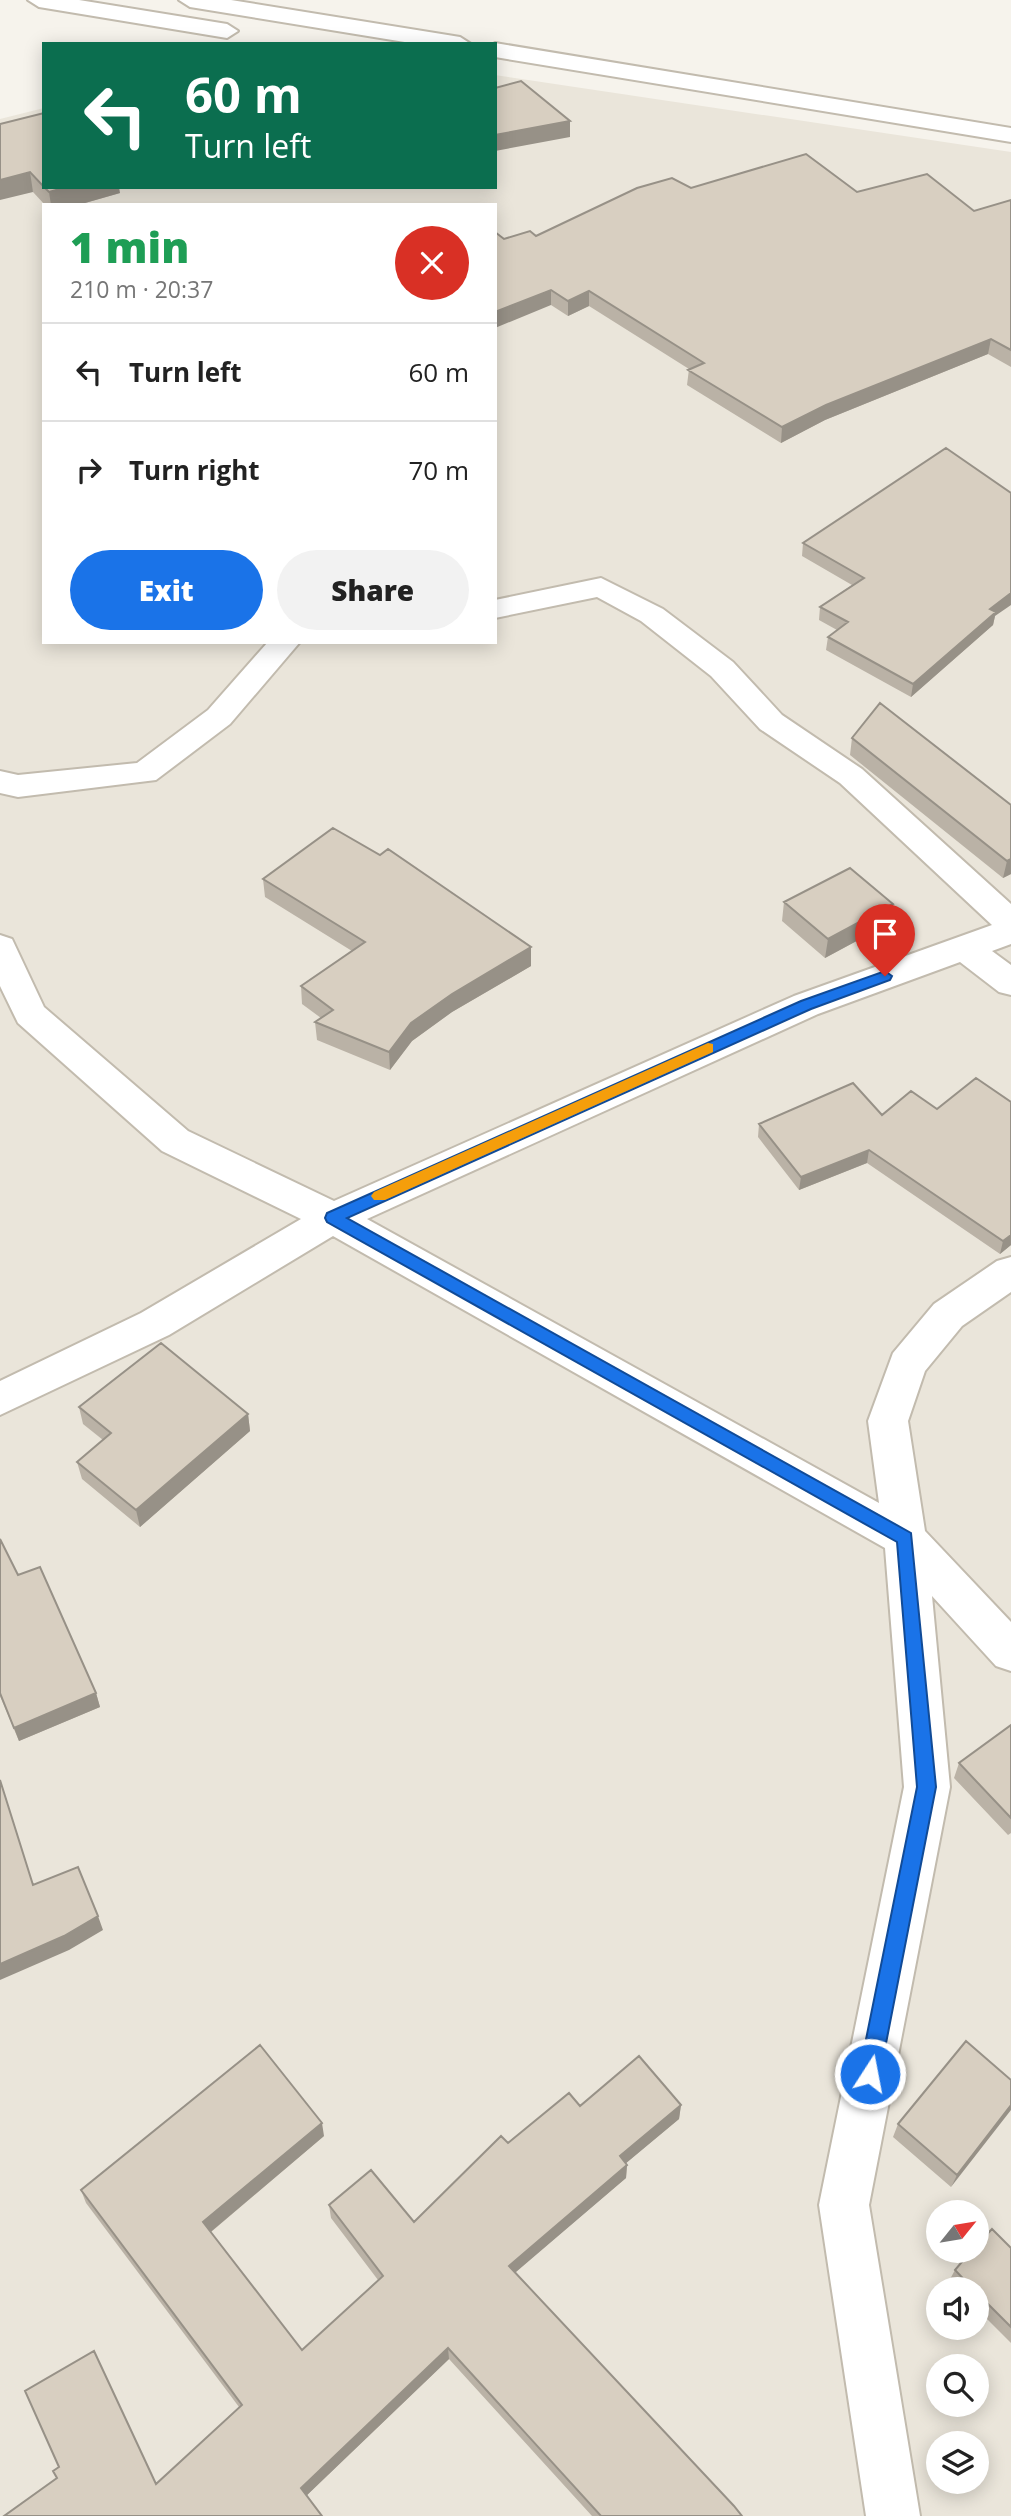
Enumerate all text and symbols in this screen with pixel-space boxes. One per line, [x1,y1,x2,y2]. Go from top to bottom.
text: 60 m [185,61,302,127]
icon: left [70,70,161,161]
text: Turn left [185,124,311,167]
text: 1 min [70,218,189,275]
button: close [395,226,469,300]
text: 210 m · 20:37 [70,273,213,305]
icon: left [70,353,108,391]
text: Turn left [129,354,241,390]
text: 60 m [408,354,469,390]
icon: right [70,451,108,489]
text: Turn right [129,452,260,488]
text: 70 m [408,452,469,488]
button: Exit [70,550,263,630]
button: Share [277,550,469,630]
pin [855,904,915,976]
icon: arrive [866,915,904,953]
position arrow [833,2037,907,2111]
north arrow [926,2200,989,2263]
map controls [926,2200,989,2494]
button: sound [926,2277,989,2340]
button: search [926,2354,989,2417]
button: layers [926,2431,989,2494]

